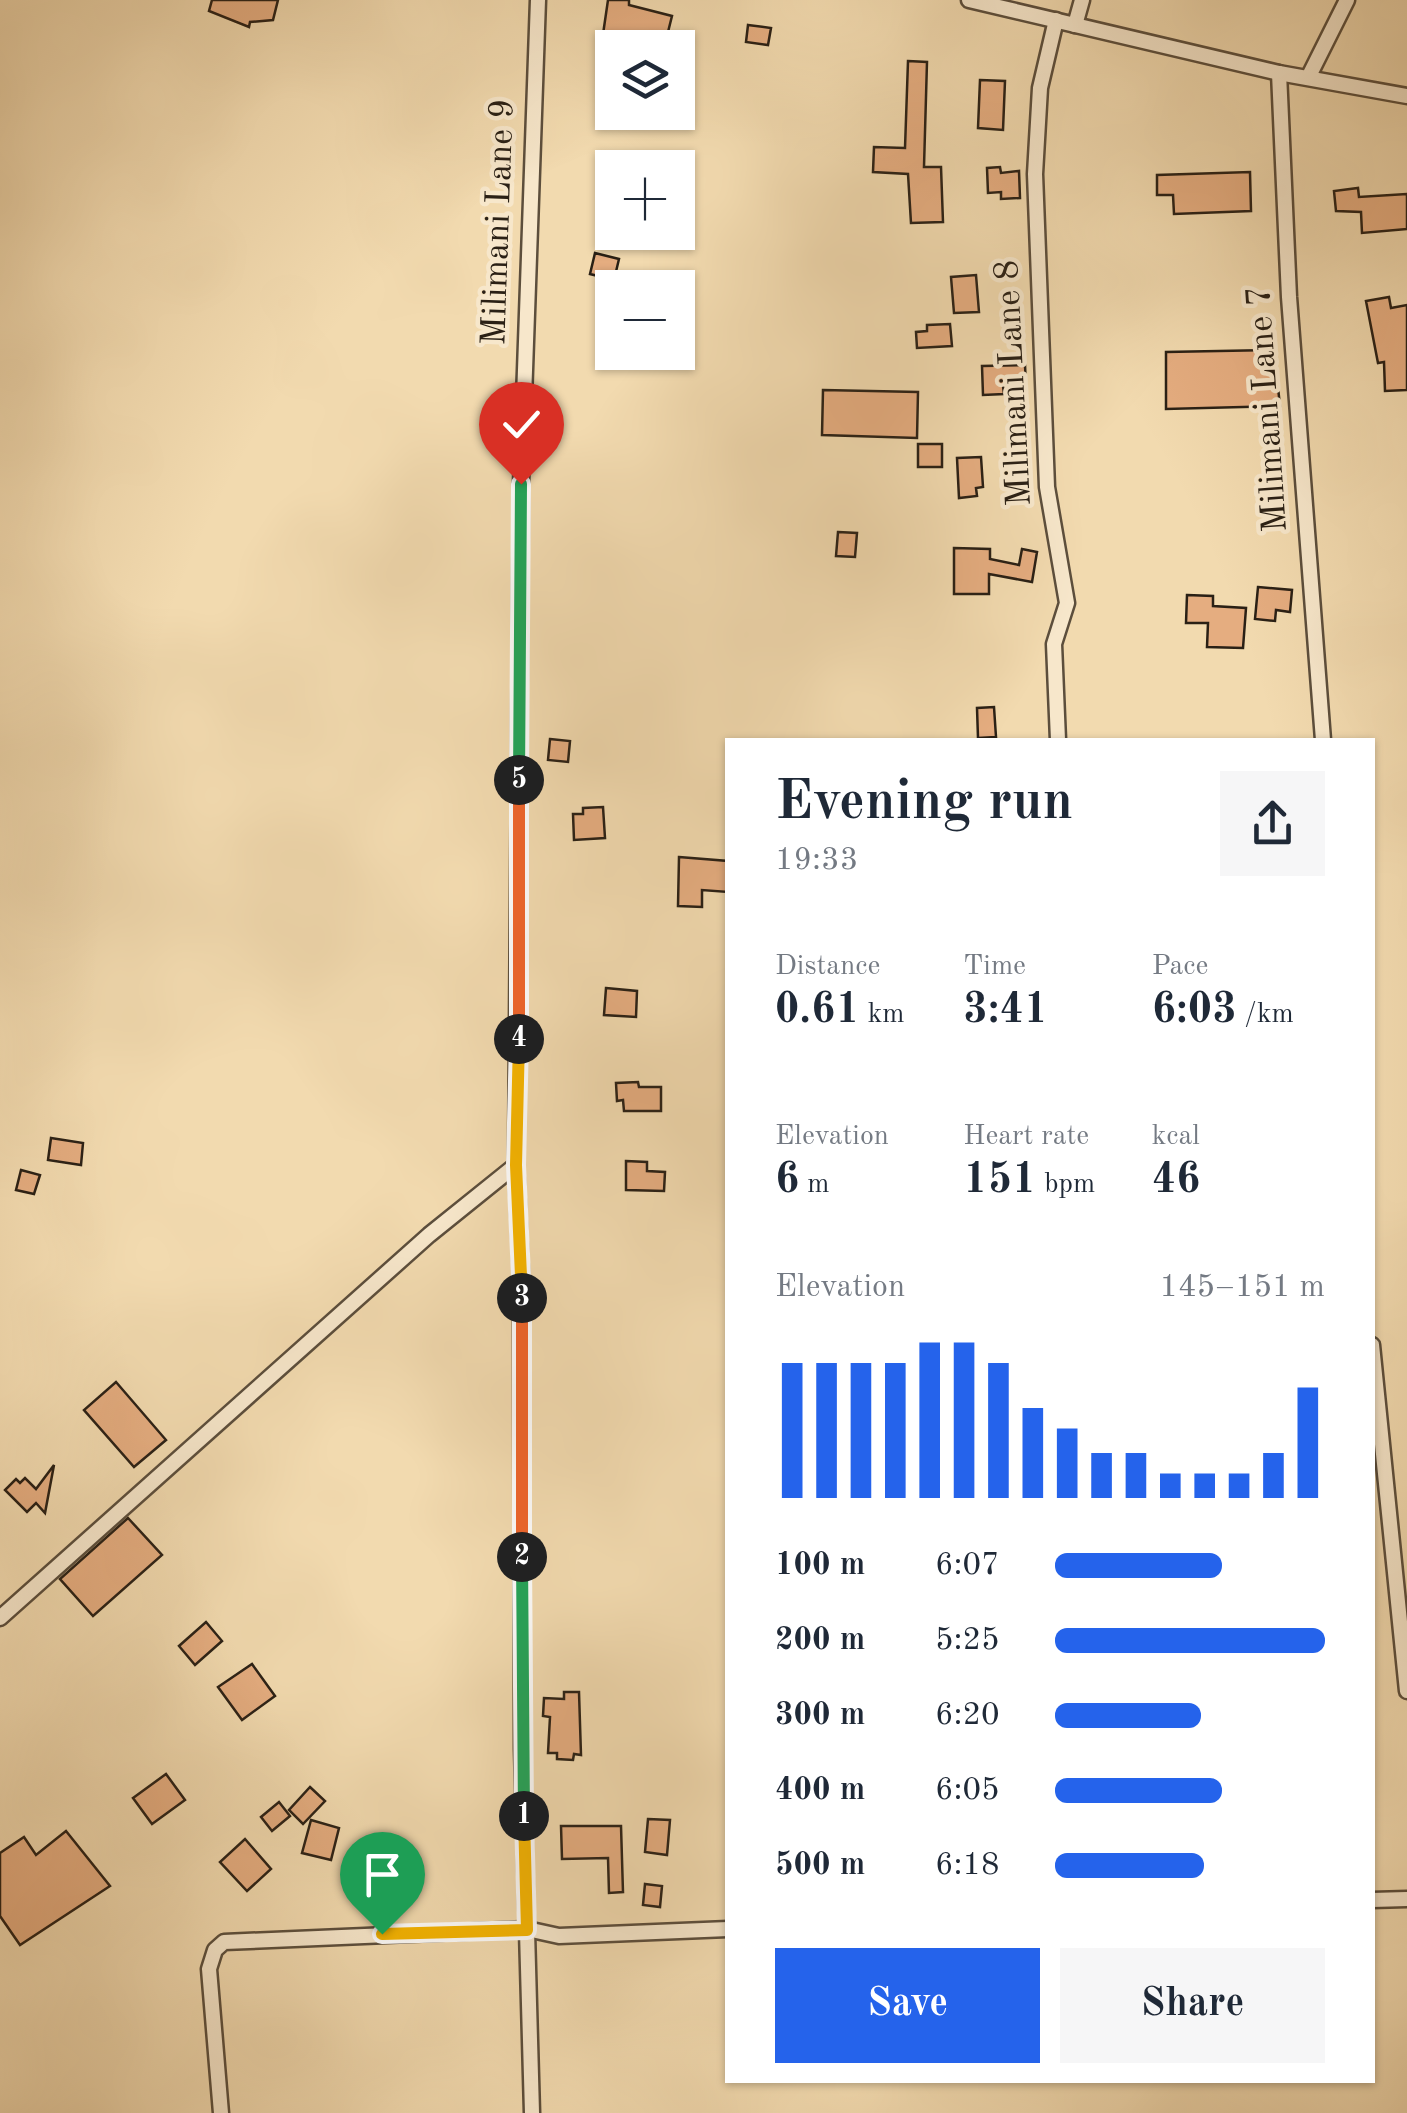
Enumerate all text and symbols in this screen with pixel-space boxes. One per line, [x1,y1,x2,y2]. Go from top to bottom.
map controls [595,30,695,370]
button: layers [595,30,695,130]
street label: Milimani Lane 9 [477,98,521,346]
button: + [595,150,695,250]
street label: Milimani Lane 8 [990,259,1038,507]
button: − [595,270,695,370]
street label: Milimani Lane 7 [1242,285,1294,533]
pin [479,382,564,485]
icon: check [494,397,549,452]
pin: 5 [494,755,544,805]
text: 5 [511,766,527,794]
button: share [1220,771,1325,876]
text: Evening run [775,776,1073,831]
text: 19:33 [775,845,858,877]
text: Distance [775,953,880,981]
text: Time [963,953,1026,981]
text: Pace [1152,953,1208,981]
text: 0.61 [775,990,860,1032]
text: 3:41 [963,990,1048,1032]
text: 6:03 [1152,990,1237,1032]
text: km [860,1001,904,1029]
text: /km [1237,1001,1294,1029]
pin: 4 [494,1014,544,1064]
text: 4 [511,1025,527,1053]
text: Elevation [775,1123,889,1151]
text: Heart rate [963,1123,1089,1151]
text: kcal [1152,1123,1200,1151]
text: 6 [775,1160,799,1202]
text: 151 [963,1160,1036,1202]
text: 46 [1152,1160,1200,1202]
text: m [799,1171,829,1199]
text: bpm [1036,1171,1095,1199]
text: Elevation [775,1272,905,1304]
text: 145–151 m [1159,1272,1325,1304]
pin: 3 [497,1273,547,1323]
text: 3 [514,1284,530,1312]
pin: 2 [497,1532,547,1582]
text: 2 [514,1543,530,1571]
text: 100 m [775,1550,865,1582]
text: 6:07 [935,1550,1000,1582]
text: 200 m [775,1625,865,1657]
text: 5:25 [935,1625,1000,1657]
text: 300 m [775,1700,865,1732]
text: 6:20 [935,1700,1000,1732]
text: 400 m [775,1775,865,1807]
text: 6:05 [935,1775,1000,1807]
pin: 1 [499,1791,549,1841]
text: 1 [516,1802,532,1830]
pin [340,1832,425,1935]
icon: arrive [355,1847,410,1902]
text: 500 m [775,1850,865,1882]
text: 6:18 [935,1850,1000,1882]
button: Save [775,1948,1040,2063]
button: Share [1060,1948,1325,2063]

